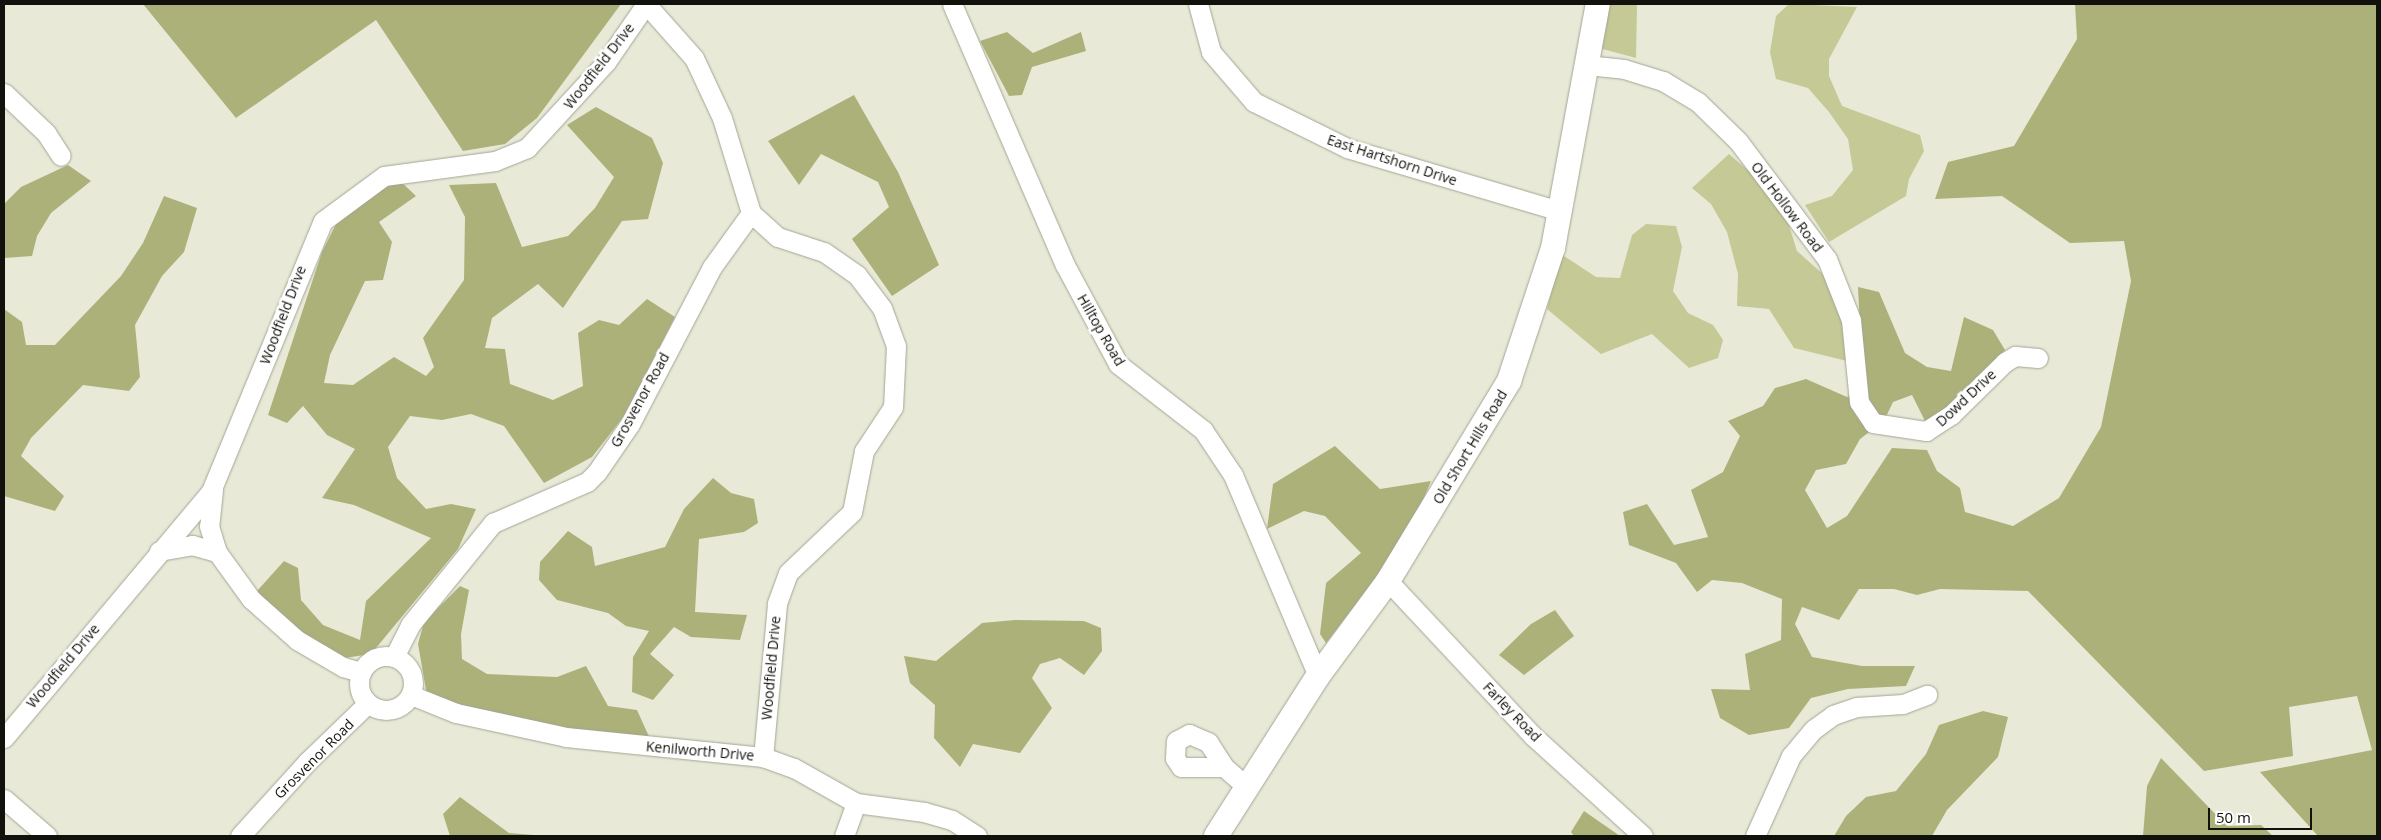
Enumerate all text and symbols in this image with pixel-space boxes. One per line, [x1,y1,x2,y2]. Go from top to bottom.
street label: Woodfield Drive [560,20,638,112]
street label: East Hartshorn Drive [1325,131,1459,189]
street label: Old Hollow Road [1748,159,1826,255]
street label: Woodfield Drive [256,263,310,367]
street label: Hilltop Road [1074,291,1128,369]
street label: Grosvenor Road [607,350,673,450]
street label: Dowd Drive [1933,366,1999,430]
street label: Old Short Hills Road [1429,387,1511,507]
street label: Woodfield Drive [758,615,784,721]
street label: Woodfield Drive [23,621,103,711]
street label: Farley Road [1479,679,1545,745]
street label: Grosvenor Road [271,716,357,802]
street label: Kenilworth Drive [645,738,755,764]
scale bar [2211,798,2315,830]
text: 50 m [2216,807,2251,827]

